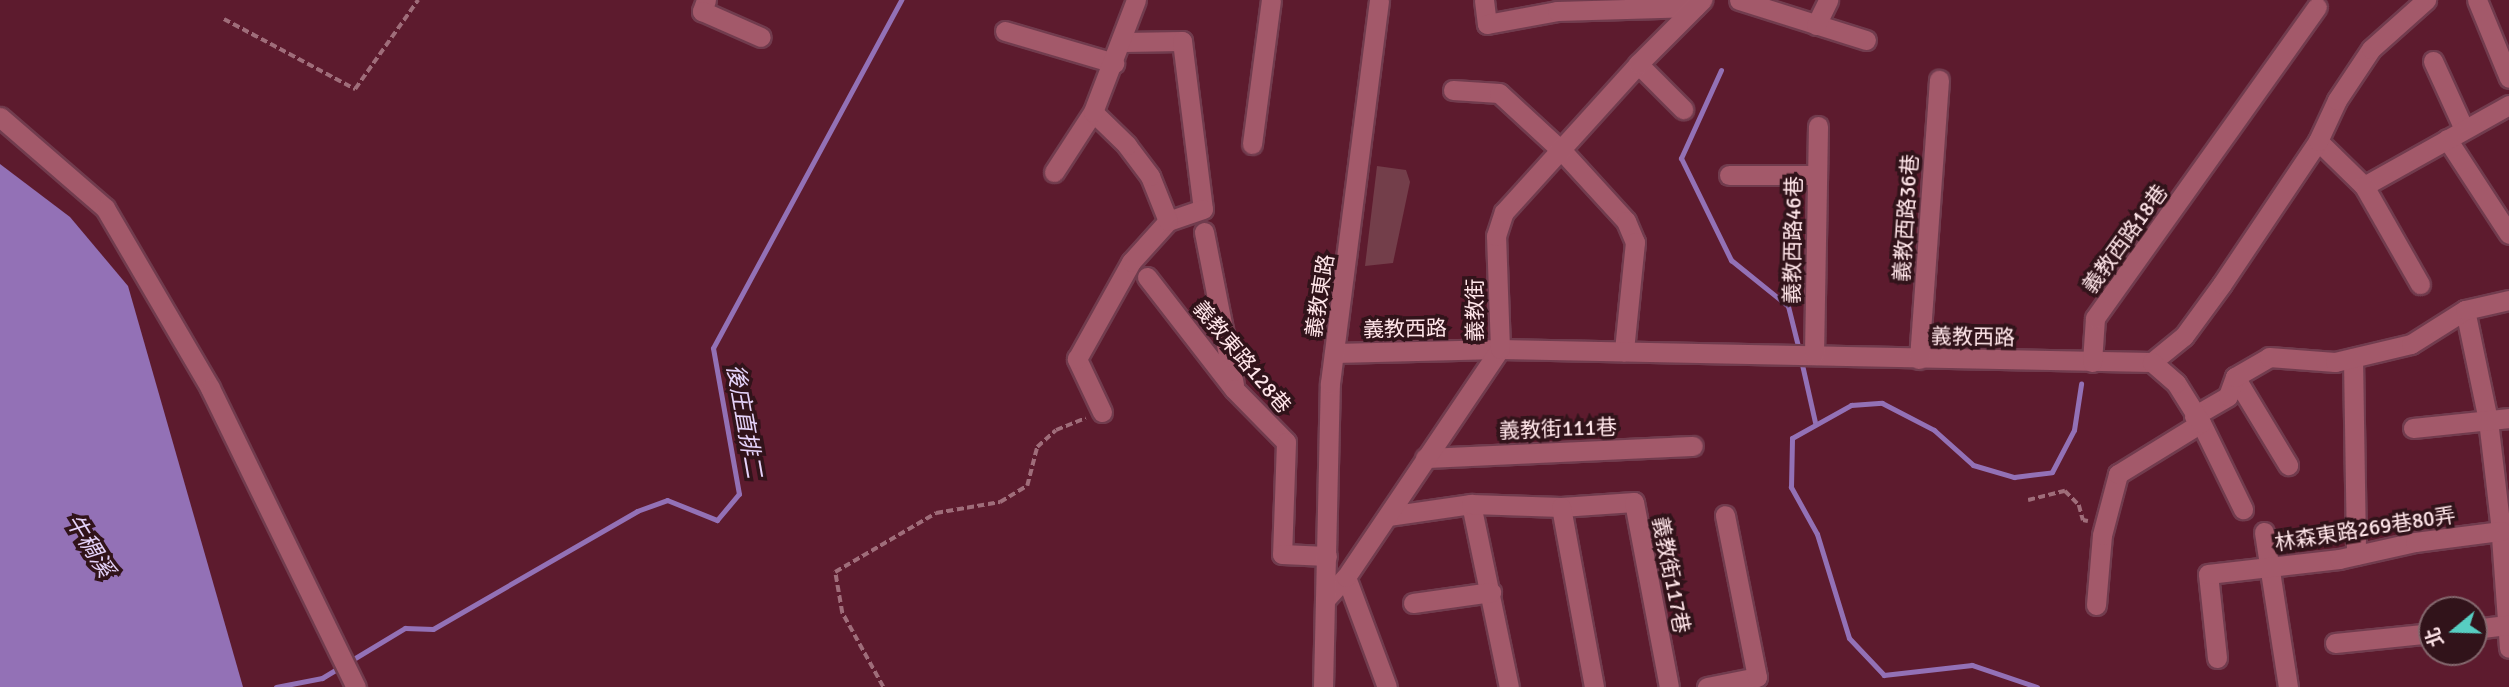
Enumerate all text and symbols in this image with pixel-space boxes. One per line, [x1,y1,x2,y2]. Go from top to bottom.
street label: 義教西路36巷 [1889,153,1923,283]
street label: 義教西路46巷 [1779,176,1807,304]
street label: 義教西路18巷 [2077,180,2173,298]
street label: 義教東路 [1301,253,1339,339]
street label: 義教街 [1462,279,1488,341]
street label: 義教東路128巷 [1188,296,1296,418]
street label: 義教西路 [1363,316,1447,342]
street label: 義教西路 [1931,324,2015,350]
water label: 後庄直排二 [720,362,768,480]
street label: 義教街111巷 [1499,414,1617,444]
street label: 林森東路269巷80弄 [2273,502,2457,556]
water label: 牛稠溪 [59,509,119,583]
street label: 義教街117巷 [1647,515,1695,635]
north arrow [2418,596,2488,666]
text: 北 [2421,624,2449,650]

